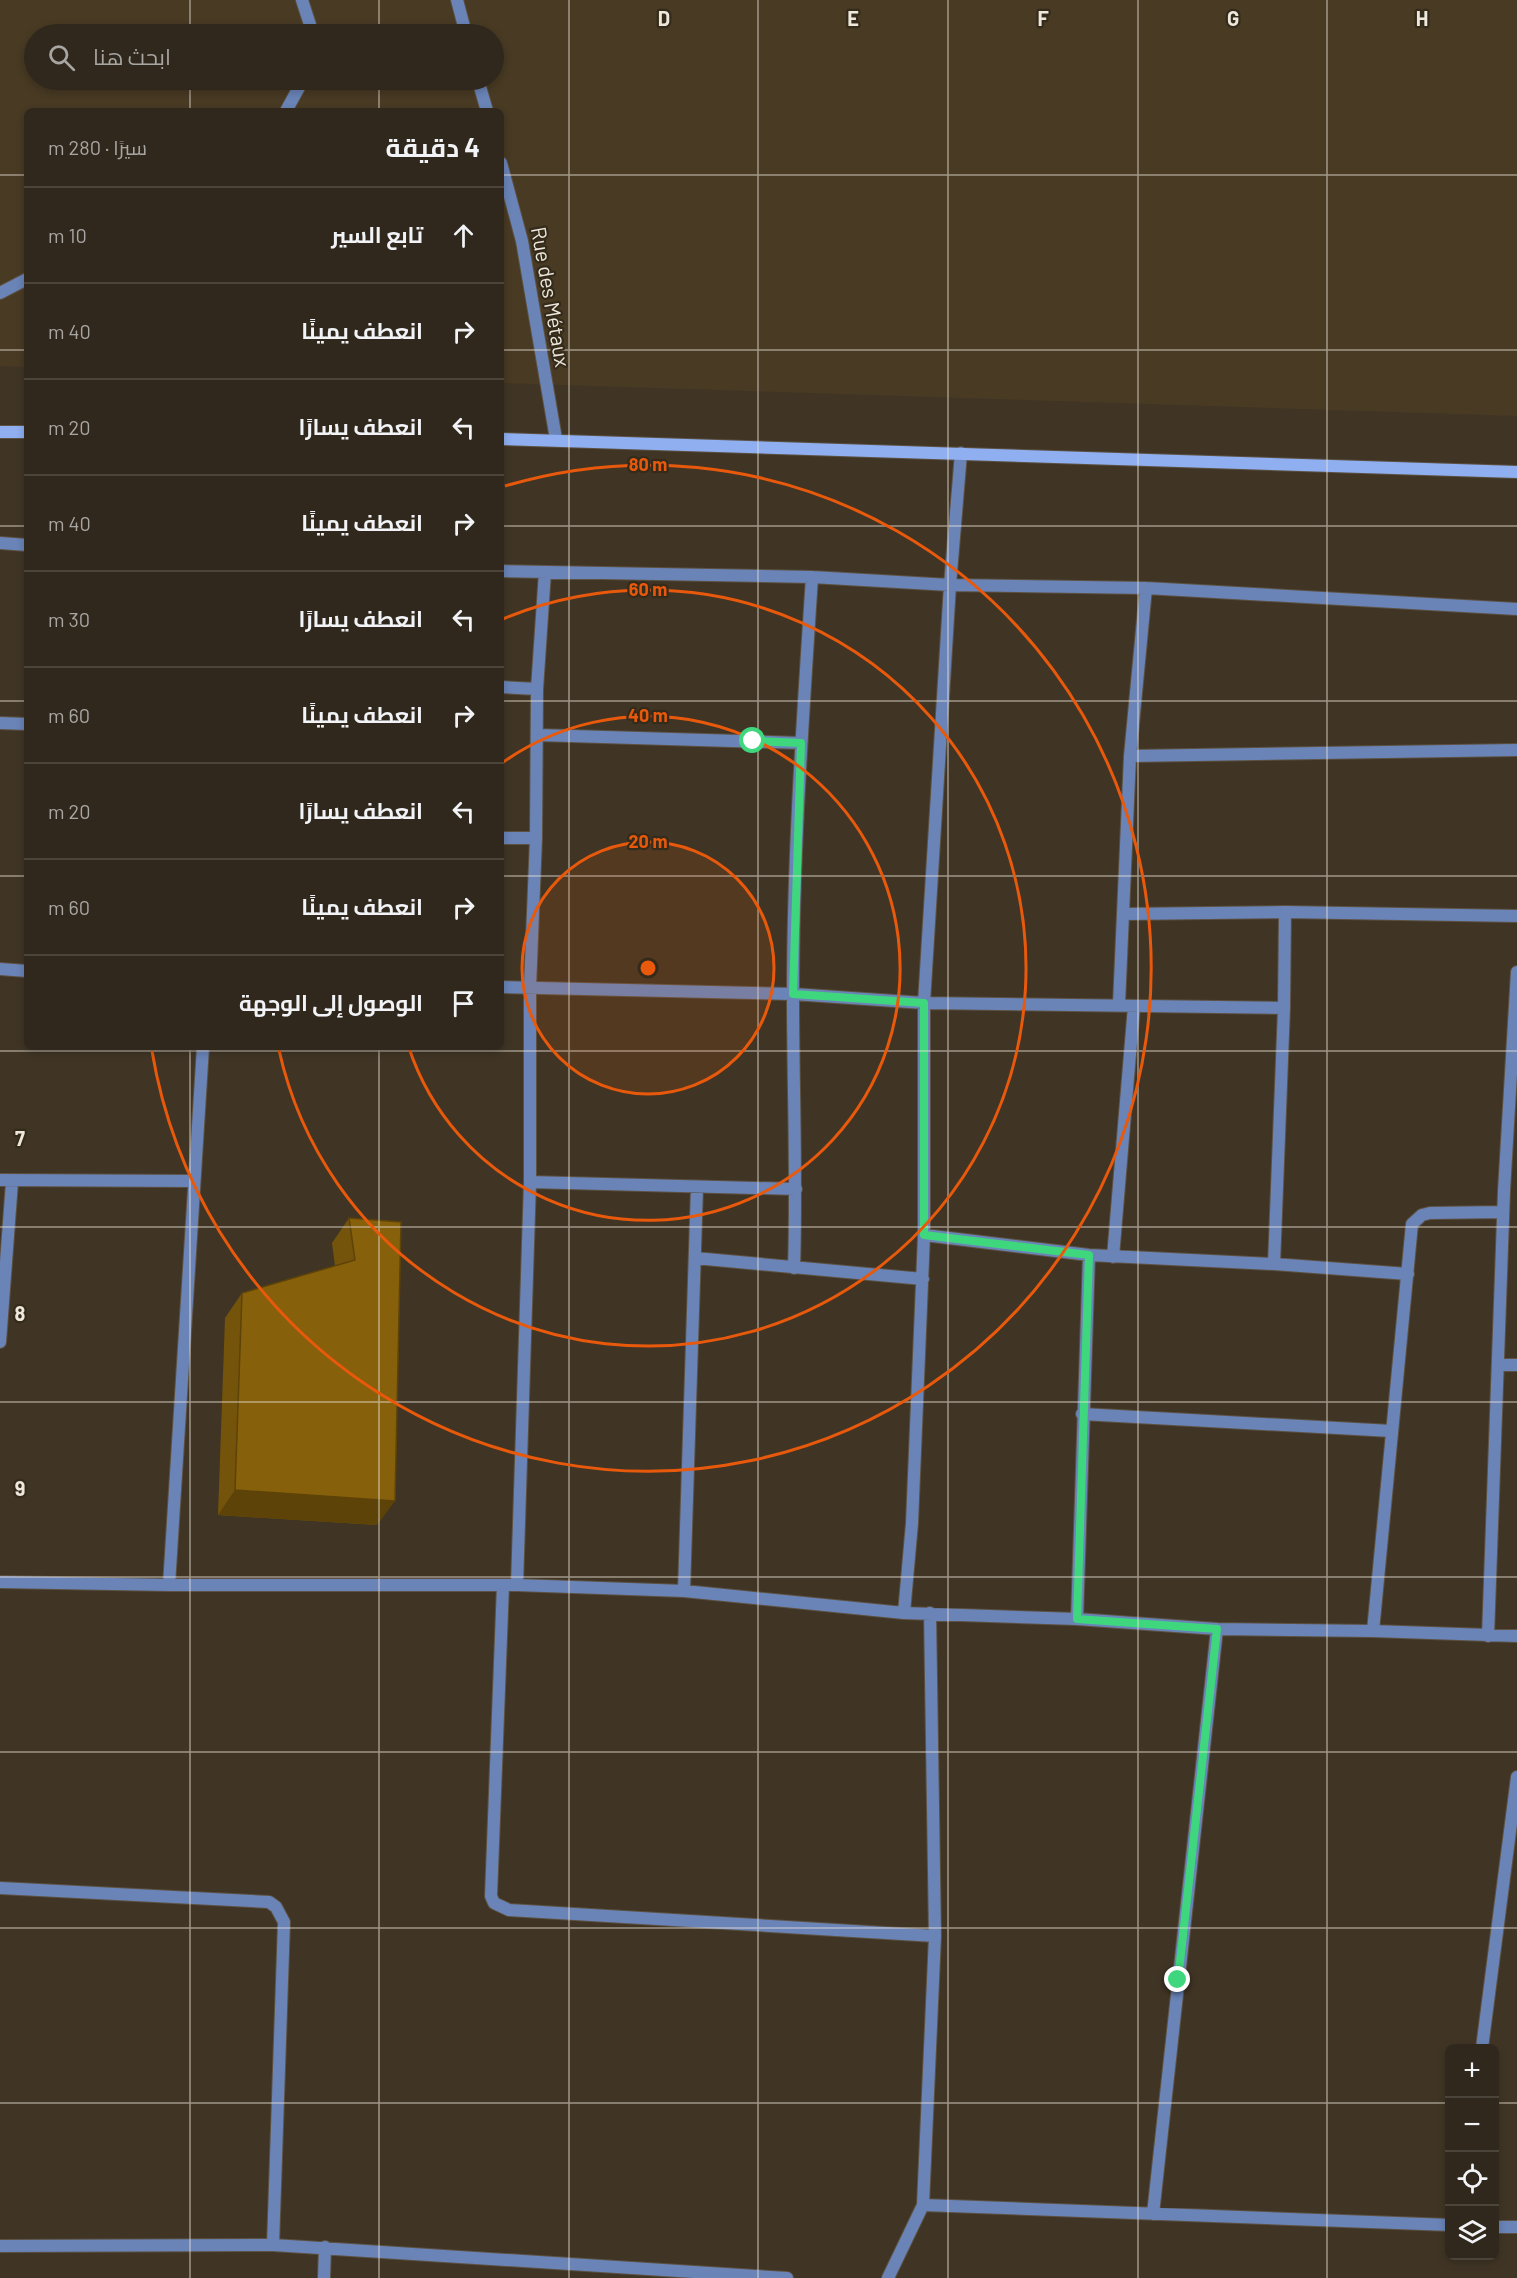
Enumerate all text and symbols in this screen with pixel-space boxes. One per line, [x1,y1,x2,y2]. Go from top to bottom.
text: D [658,6,670,30]
text: E [847,6,859,30]
text: F [1037,6,1049,30]
text: G [1227,6,1239,30]
text: H [1416,6,1428,30]
search box [24,24,504,90]
icon: search [45,41,78,74]
text: ابحث هنا [93,43,171,69]
text: 4 دقيقة [386,131,480,162]
text: سيرًا · 280 m [48,135,147,159]
icon: ahead [447,219,480,252]
text: تابع السير [331,221,423,247]
text: 10 m [48,223,87,247]
street label: Rue des Métaux [527,225,576,369]
icon: right [447,315,480,348]
text: انعطف يمينًا [301,317,423,343]
text: 40 m [48,319,91,343]
icon: left [447,411,480,444]
text: انعطف يسارًا [299,413,423,439]
text: 20 m [48,415,91,439]
text: 80 m [629,453,667,475]
icon: right [447,507,480,540]
text: انعطف يمينًا [301,509,423,535]
text: 40 m [48,511,91,535]
text: 60 m [629,578,667,600]
icon: left [447,603,480,636]
text: انعطف يسارًا [299,605,423,631]
text: 30 m [48,607,90,631]
icon: right [447,699,480,732]
text: انعطف يمينًا [301,701,423,727]
text: 60 m [48,703,90,727]
text: 40 m [628,704,668,726]
route start [739,727,765,753]
icon: left [447,795,480,828]
text: انعطف يسارًا [299,797,423,823]
text: 20 m [48,799,91,823]
text: 20 m [629,830,667,852]
icon: right [447,891,480,924]
text: انعطف يمينًا [301,893,423,919]
text: 60 m [48,895,90,919]
centre of rings [638,958,658,978]
icon: arrive [447,987,480,1020]
text: الوصول إلى الوجهة [239,989,423,1015]
text: 7 [15,1126,25,1150]
text: 8 [15,1301,26,1325]
text: 9 [15,1476,25,1500]
route end [1164,1966,1190,1992]
map controls [1445,2044,1499,2260]
button: + [1445,2044,1499,2098]
button: − [1445,2098,1499,2152]
button: locate [1445,2152,1499,2206]
button: layers [1445,2206,1499,2260]

